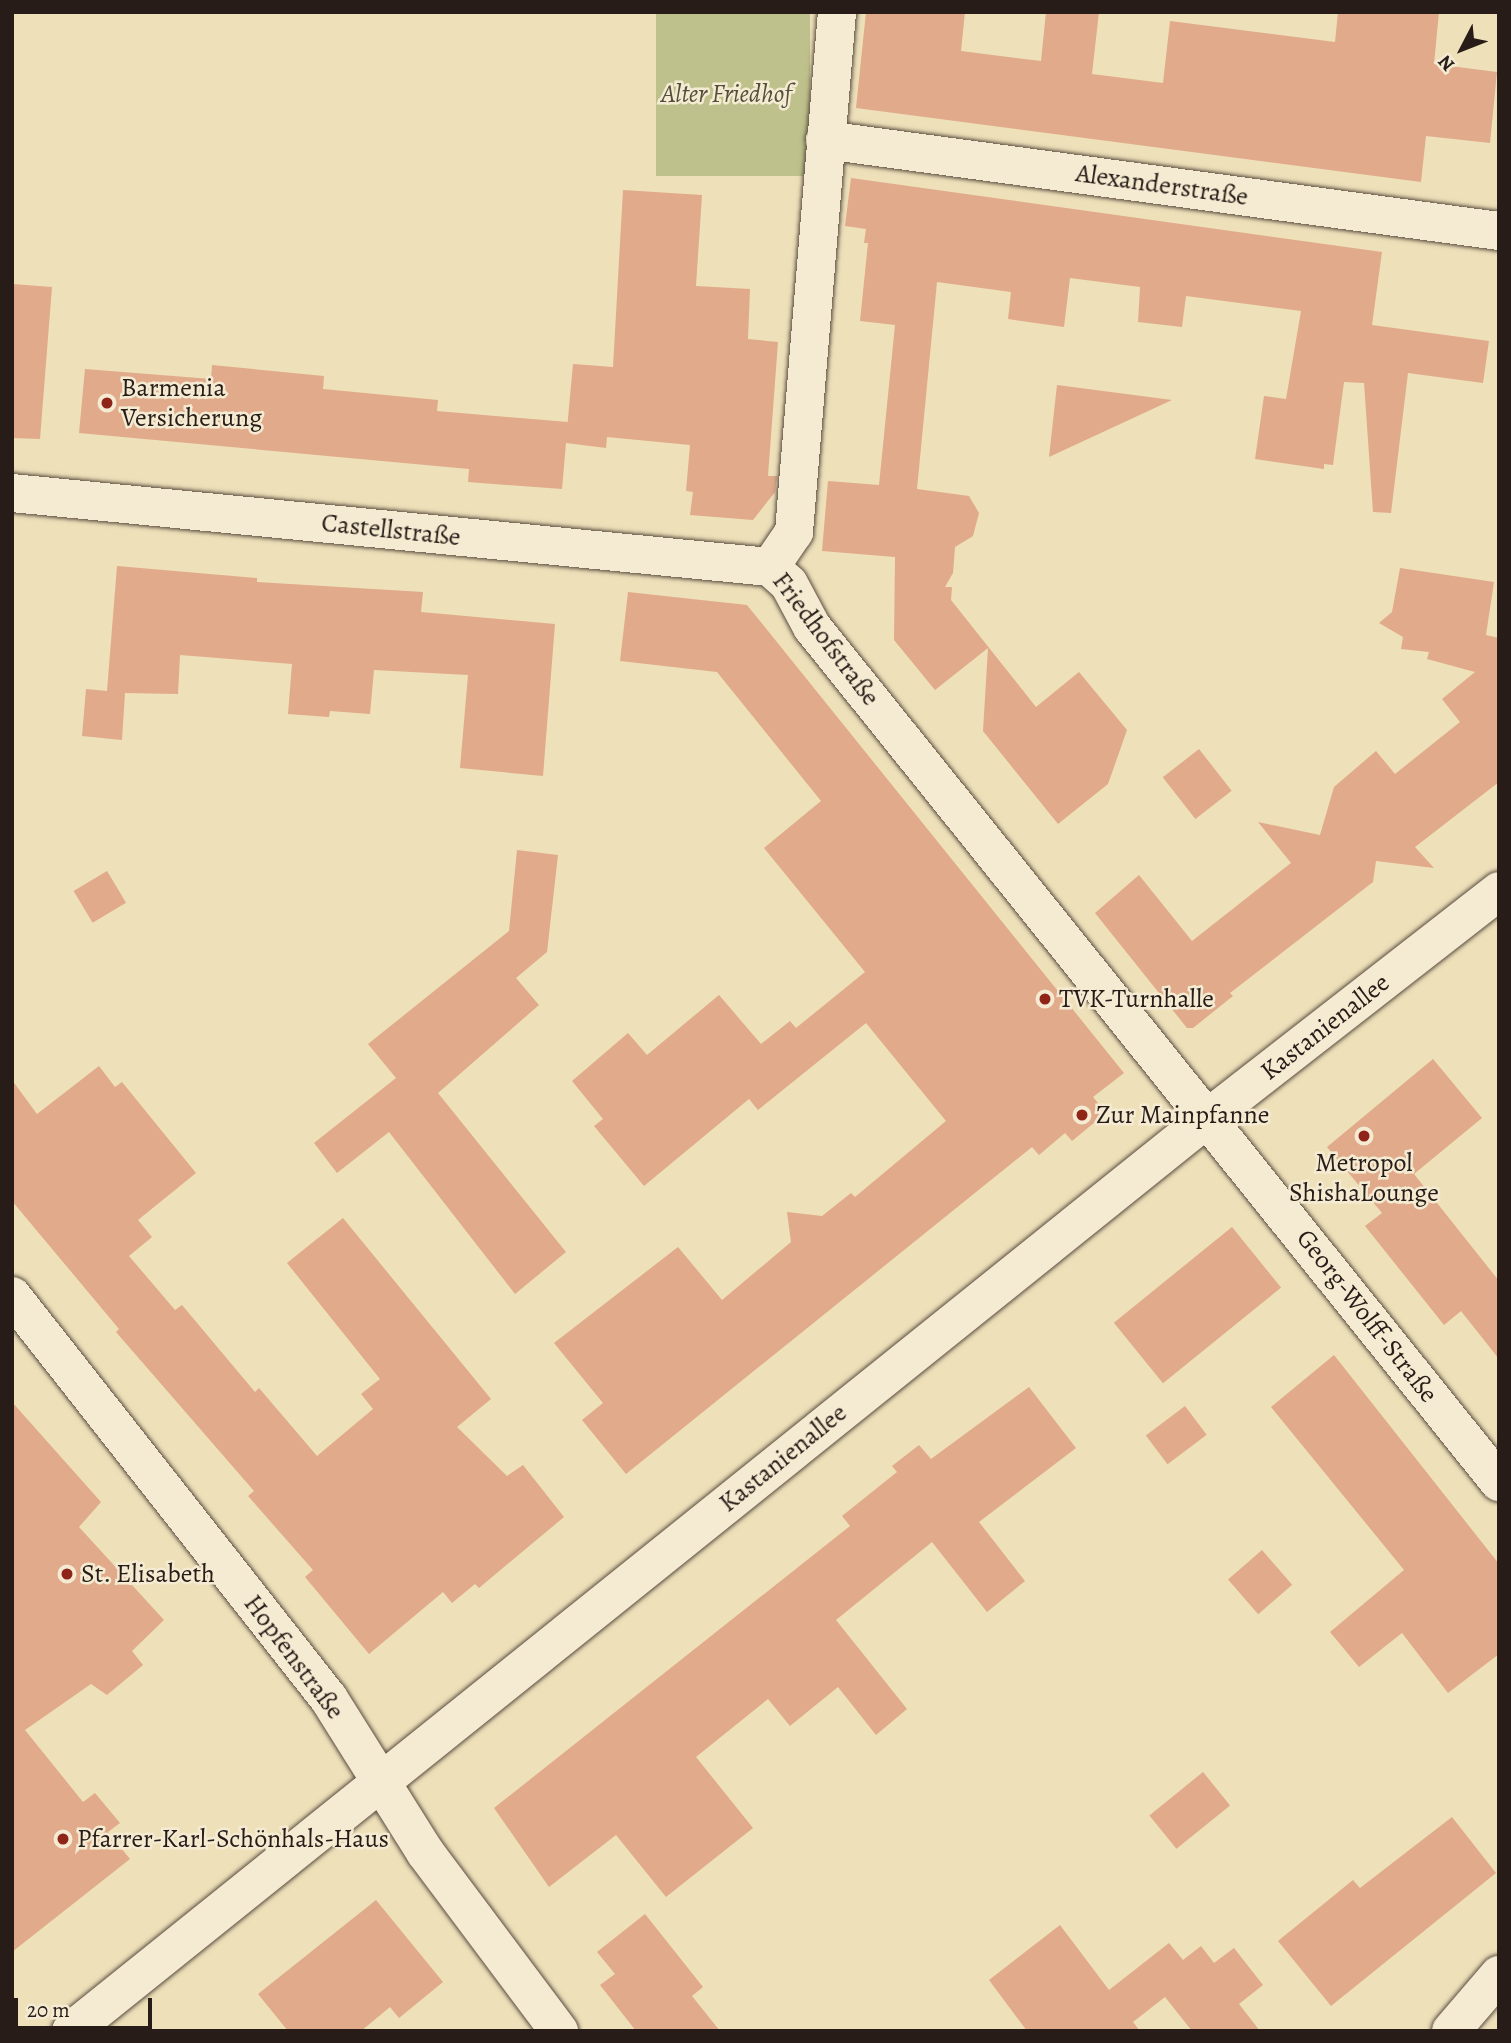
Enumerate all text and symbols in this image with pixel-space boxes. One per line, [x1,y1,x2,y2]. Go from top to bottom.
north arrow [1427,14,1497,84]
text: N [1432,49,1461,77]
park label: Alter Friedhof [661,78,791,110]
street label: Alexanderstraße [1074,157,1250,213]
place label: Barmenia Versicherung [121,372,262,434]
marker: Barmenia Versicherung [99,395,115,411]
street label: Castellstraße [320,507,462,553]
street label: Friedhofstraße [766,566,886,712]
street label: Kastanienallee [1254,967,1396,1087]
place label: TVK-Turnhalle [1059,983,1214,1015]
marker: TVK-Turnhalle [1037,991,1053,1007]
place label: Zur Mainpfanne [1096,1099,1269,1131]
marker: Zur Mainpfanne [1074,1107,1090,1123]
marker: Metropol ShishaLounge [1356,1128,1372,1144]
place label: Metropol ShishaLounge [1289,1147,1439,1208]
street label: Georg-Wolff-Straße [1290,1223,1444,1409]
street label: Kastanienallee [713,1397,853,1519]
place label: St. Elisabeth [81,1558,215,1590]
marker: St. Elisabeth [59,1566,75,1582]
street label: Hopfenstraße [237,1589,351,1725]
place label: Pfarrer-Karl-Schönhals-Haus [77,1823,389,1855]
marker: Pfarrer-Karl-Schönhals-Haus [55,1831,71,1847]
scale bar [18,1983,156,2027]
text: 20 m [27,1996,70,2024]

